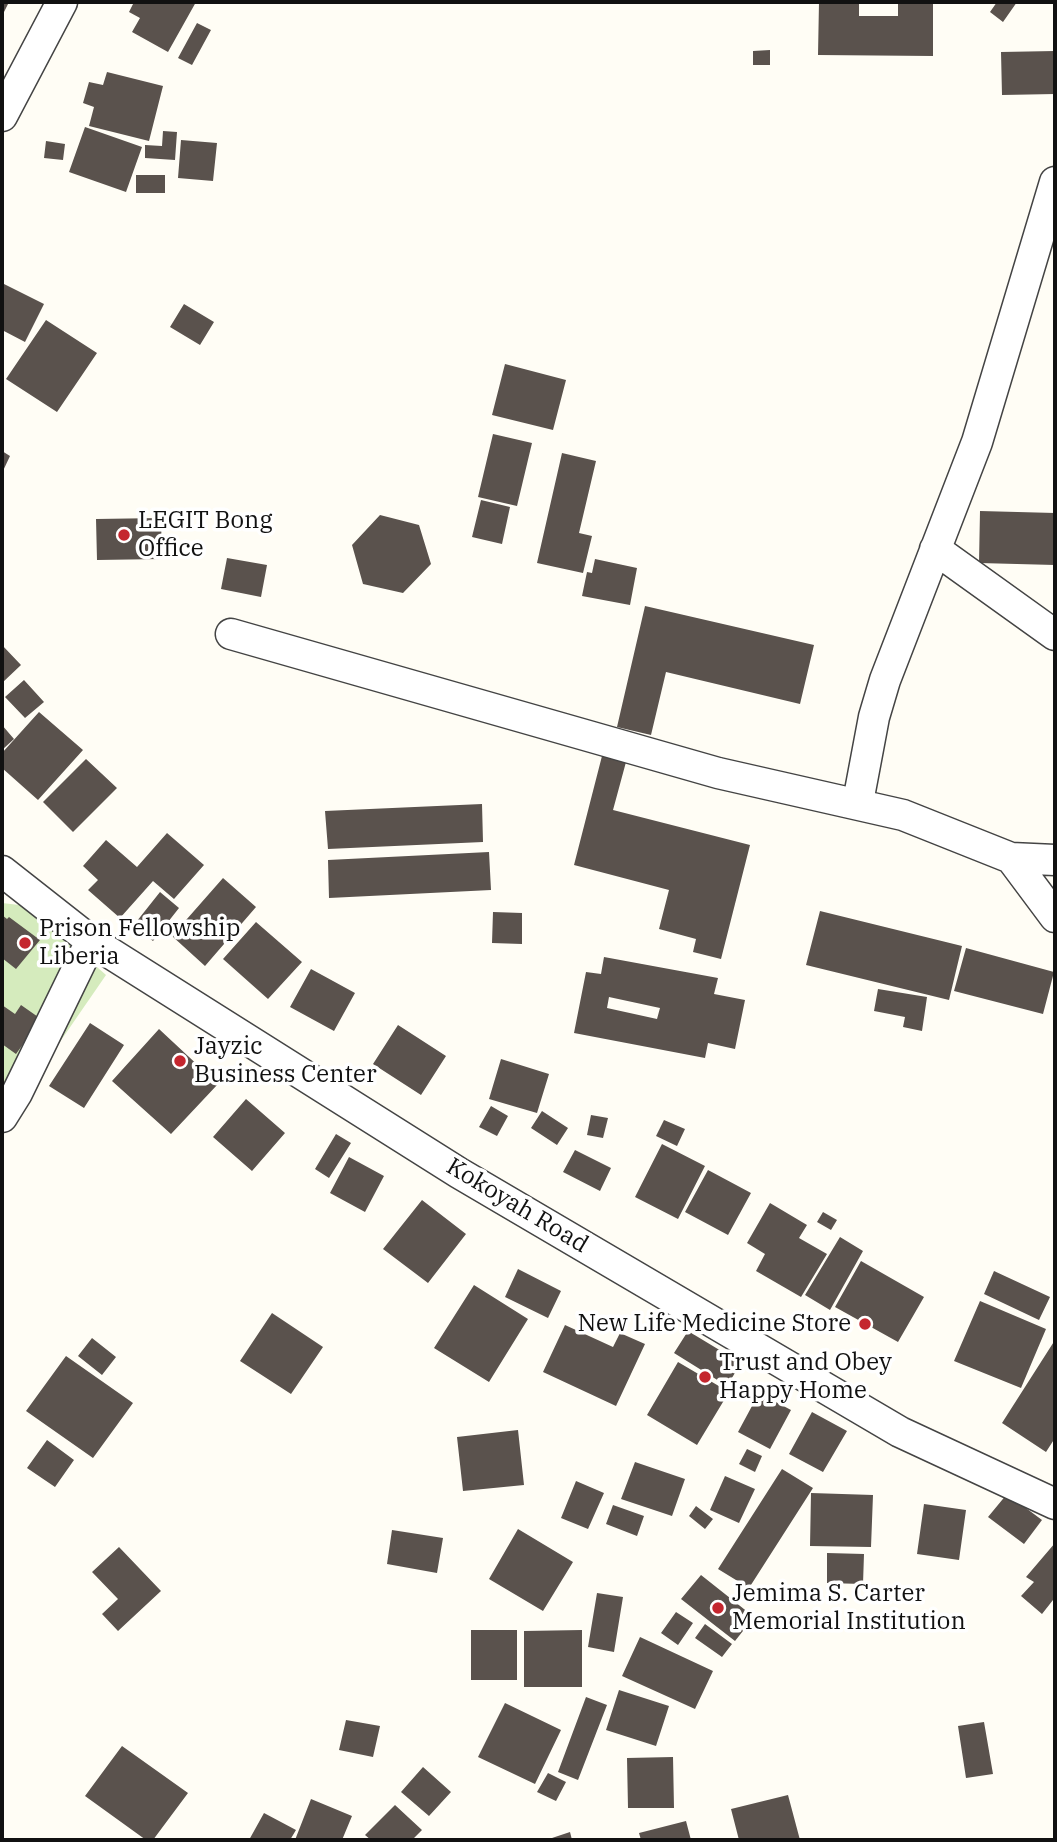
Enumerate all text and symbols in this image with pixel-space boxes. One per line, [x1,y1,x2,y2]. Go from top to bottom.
place label: LEGIT Bong Office [138,507,272,563]
marker: LEGIT Bong Office [116,527,132,543]
place label: Prison Fellowship Liberia [39,915,240,971]
marker: Prison Fellowship Liberia [17,935,33,951]
place label: Jayzic Business Center [194,1033,377,1089]
marker: Jayzic Business Center [172,1053,188,1069]
street label: Kokoyah Road [441,1152,593,1260]
place label: New Life Medicine Store [578,1310,851,1338]
marker: New Life Medicine Store [857,1316,873,1332]
place label: Trust and Obey Happy Home [719,1349,892,1405]
marker: Trust and Obey Happy Home [697,1369,713,1385]
place label: Jemima S. Carter Memorial Institution [732,1580,966,1636]
marker: Jemima S. Carter Memorial Institution [710,1600,726,1616]

